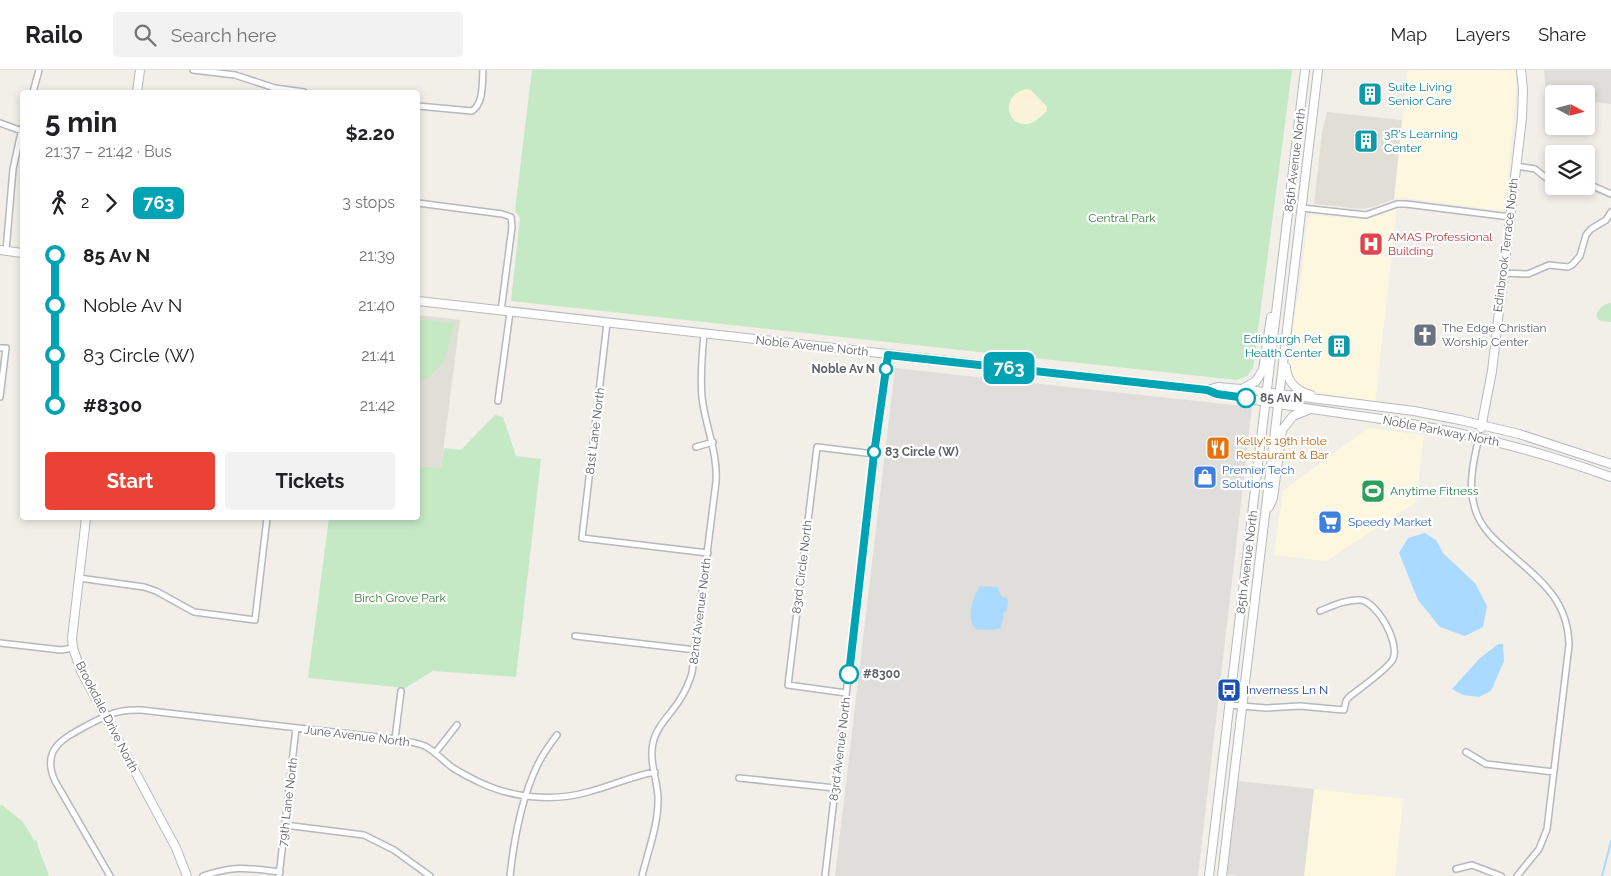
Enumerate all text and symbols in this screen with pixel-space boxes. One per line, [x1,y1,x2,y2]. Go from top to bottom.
search box [113,12,463,57]
text: Railo [25,20,83,49]
icon: search [131,21,159,49]
text: Search here [171,24,276,46]
text: Map [1391,24,1427,45]
text: Layers [1455,24,1510,45]
text: Share [1538,24,1586,45]
place label: Suite Living Senior Care [1388,80,1452,108]
building icon: Suite Living Senior Care [1357,81,1383,107]
north arrow [1545,85,1595,135]
map controls [1545,85,1595,195]
text: 5 min [45,106,117,139]
street label: 85th Avenue North [1282,108,1308,212]
text: $2.20 [346,122,395,144]
place label: 3R's Learning Center [1384,127,1458,155]
building icon: 3R's Learning Center [1353,128,1379,154]
text: 21:37 – 21:42 · Bus [45,142,172,161]
button: layers [1545,145,1595,195]
street label: Edinbrook Terrace North [1491,177,1521,313]
icon: walk [45,189,73,217]
icon: forward [97,189,125,217]
text: 763 [143,192,174,213]
text: 2 [81,193,89,212]
text: 3 stops [342,193,395,212]
park label: Central Park [1088,211,1156,225]
place label: AMAS Professional Building [1388,230,1493,258]
hospital icon: AMAS Professional Building [1358,231,1384,257]
text: 85 Av N [83,244,150,266]
text: 21:39 [359,246,395,265]
text: Noble Av N [83,294,182,316]
text: 21:40 [358,296,395,315]
place label: The Edge Christian Worship Center [1442,321,1547,349]
church icon: The Edge Christian Worship Center [1412,322,1438,348]
place label: Edinburgh Pet Health Center [1243,332,1323,360]
street label: Noble Avenue North [755,333,869,359]
building icon: Edinburgh Pet Health Center [1326,333,1352,359]
text: 83 Circle (W) [83,344,194,366]
text: 21:41 [361,346,395,365]
line badge: 763 [980,352,1038,384]
text: 763 [994,357,1024,378]
place label: Noble Av N [812,362,875,376]
marker: Noble Av N [879,362,893,376]
street label: 81st Lane North [583,387,607,475]
marker: 85 Av N [1236,388,1256,408]
place label: 85 Av N [1260,391,1302,405]
text: #8300 [83,394,142,416]
text: 21:42 [360,396,395,415]
street label: Noble Parkway North [1382,413,1500,449]
place label: Kelly's 19th Hole Restaurant & Bar [1236,434,1330,462]
restaurant icon: Kelly's 19th Hole Restaurant & Bar [1205,435,1231,461]
marker: 83 Circle (W) [867,445,881,459]
place label: 83 Circle (W) [885,445,959,459]
button: Start [45,452,215,510]
button: Tickets [225,452,395,510]
place label: Premier Tech Solutions [1222,463,1294,491]
shop icon: Premier Tech Solutions [1192,464,1218,490]
sports icon: Anytime Fitness [1360,478,1386,504]
place label: Anytime Fitness [1390,484,1479,498]
supermarket icon: Speedy Market [1317,509,1343,535]
street label: 85th Avenue North [1234,510,1260,614]
place label: Speedy Market [1348,515,1432,529]
street label: 83rd Circle North [789,519,815,615]
street label: 82nd Avenue North [687,557,713,665]
park label: Birch Grove Park [354,591,446,605]
street label: Brookdale Drive North [73,659,141,775]
marker: #8300 [839,664,859,684]
place label: #8300 [863,667,900,681]
bus stop icon: Inverness Ln N [1216,677,1242,703]
place label: Inverness Ln N [1246,683,1328,697]
street label: 83rd Avenue North [827,696,853,802]
street label: June Avenue North [303,723,411,749]
street label: 79th Lane North [276,757,300,847]

